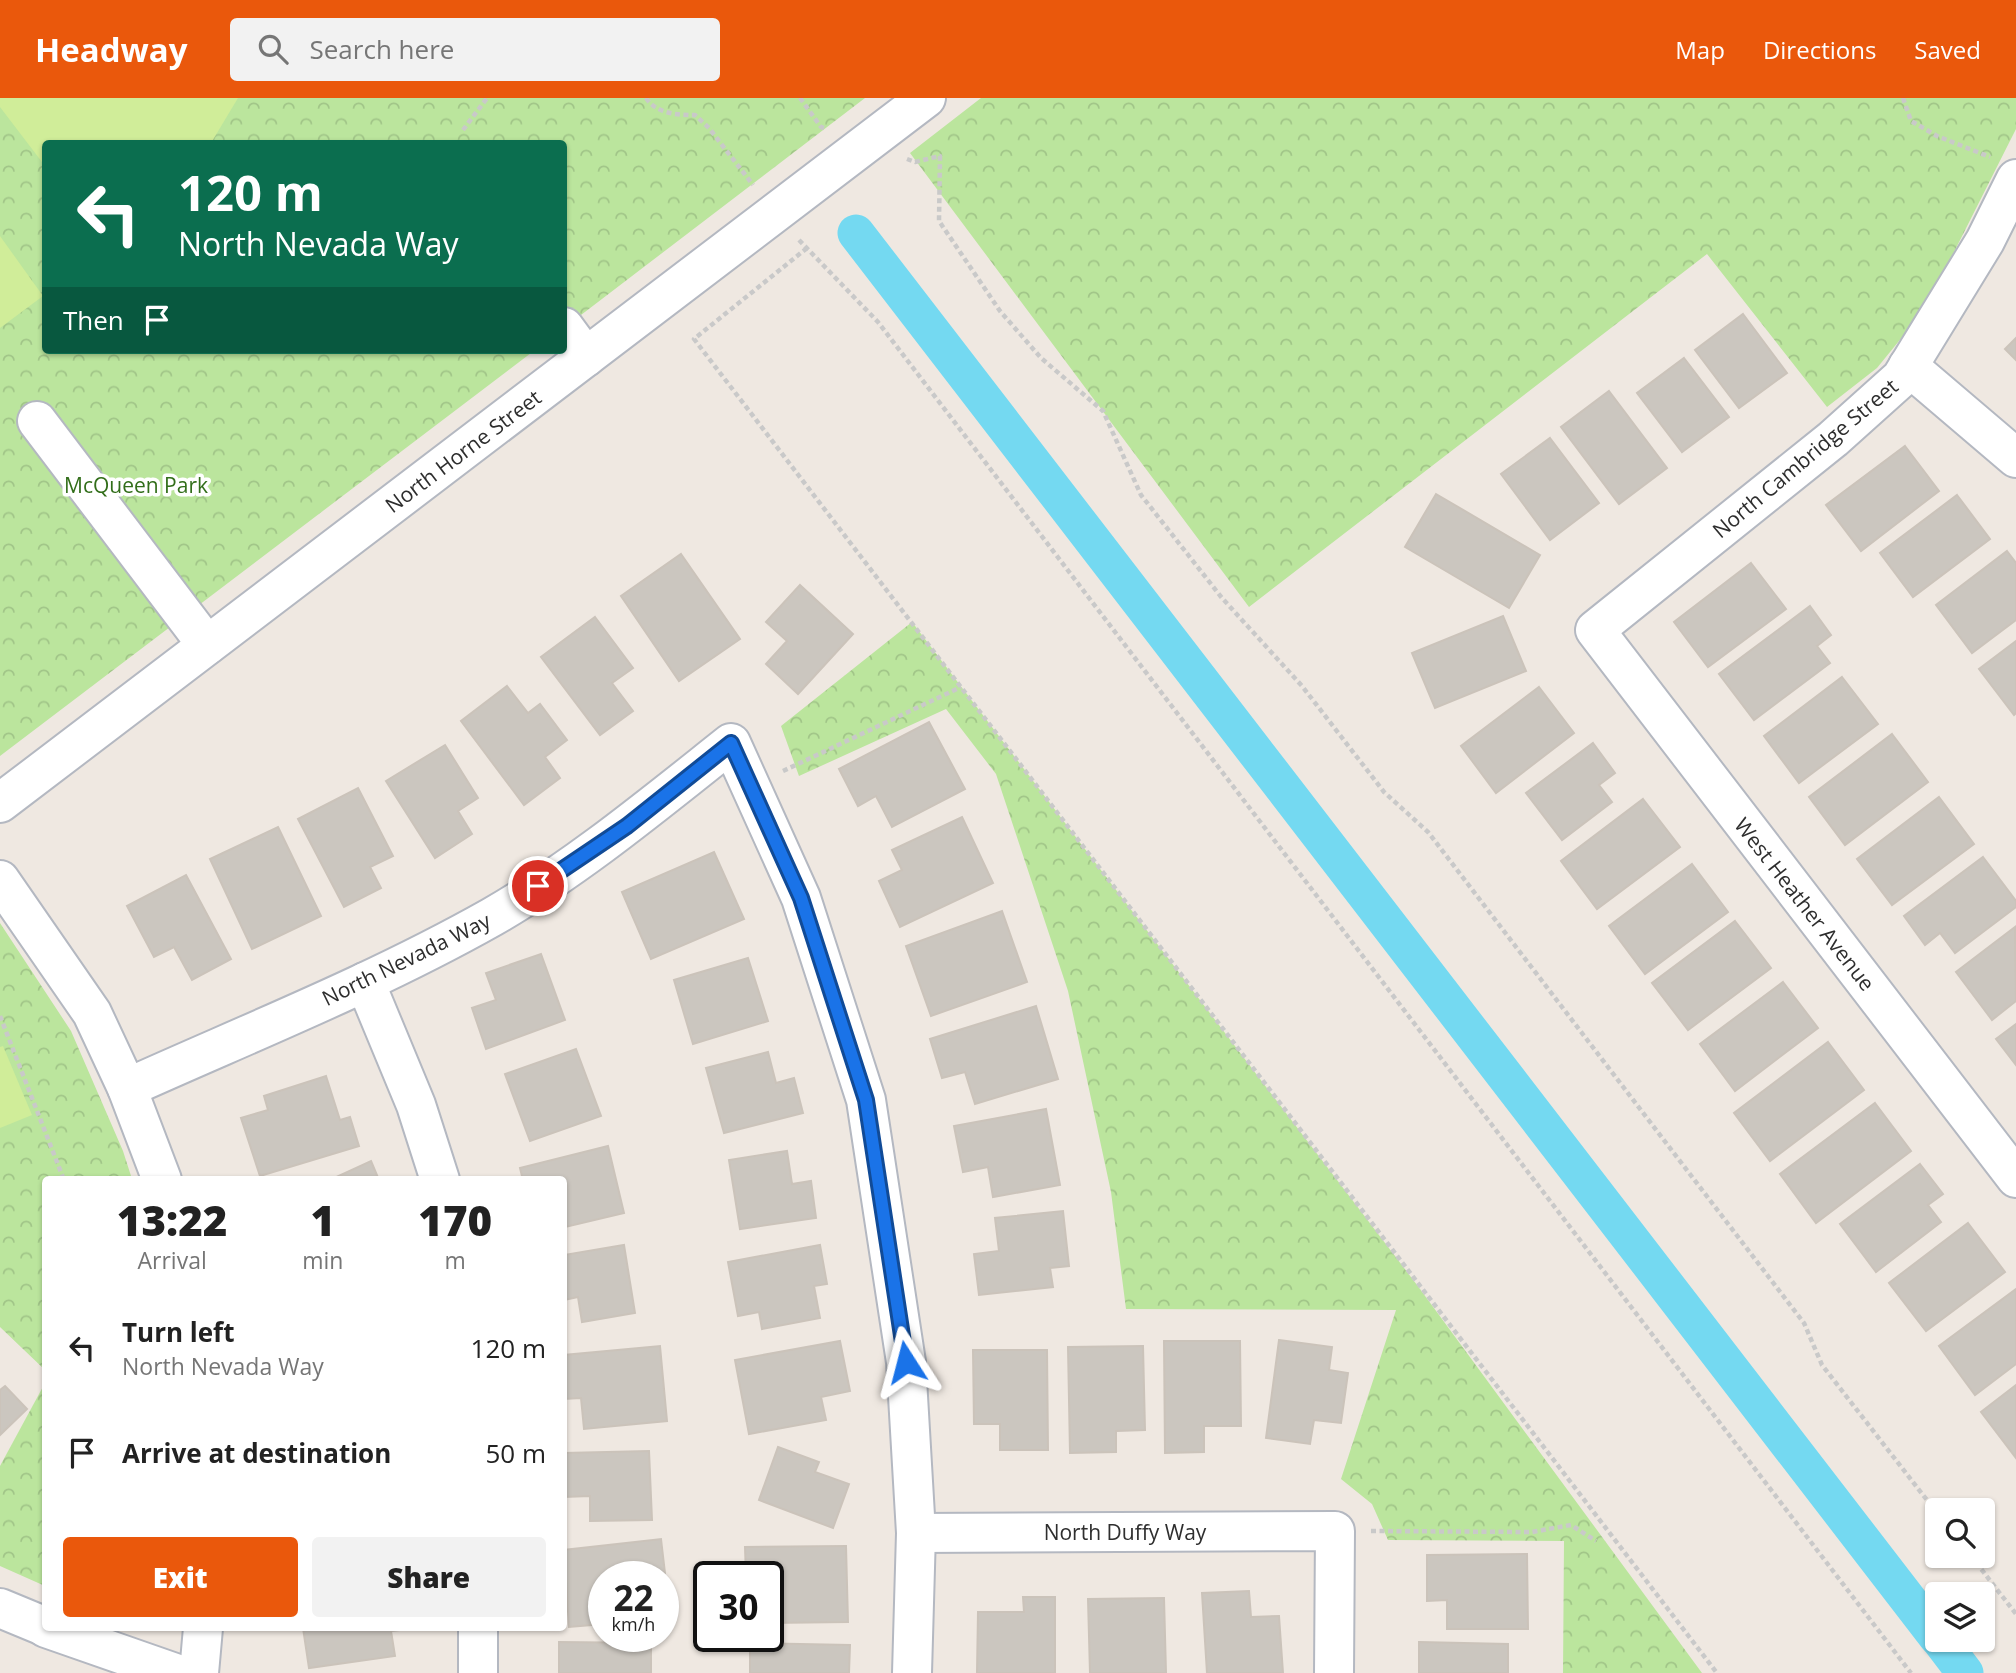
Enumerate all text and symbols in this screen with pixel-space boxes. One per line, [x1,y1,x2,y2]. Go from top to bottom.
search box [230,18,720,81]
text: Headway [35,27,188,72]
icon: search [254,30,292,68]
text: Search here [310,31,454,67]
text: Map [1675,33,1725,66]
text: Directions [1763,33,1876,66]
text: Saved [1914,33,1981,66]
text: 120 m [178,159,323,225]
icon: left [63,168,154,259]
text: North Nevada Way [178,222,459,265]
icon: arrive [138,301,176,339]
text: Then [63,302,124,338]
street label: North Cambridge Street [1706,372,1904,544]
street label: North Horne Street [379,383,547,519]
park label: McQueen Park [64,471,208,499]
street label: West Heather Avenue [1729,812,1881,996]
pin [508,856,568,916]
icon: arrive [519,867,557,905]
street label: North Nevada Way [317,906,495,1012]
text: 13:22 [117,1191,227,1248]
text: 1 [311,1191,335,1248]
text: 170 [418,1191,492,1248]
text: Arrival [138,1244,207,1276]
text: min [302,1244,343,1276]
text: m [445,1244,466,1276]
text: Turn left [122,1314,234,1350]
position arrow [869,1325,943,1399]
icon: left [63,1329,101,1367]
text: 120 m [471,1330,546,1366]
text: North Nevada Way [122,1350,324,1382]
icon: arrive [63,1434,101,1472]
text: Arrive at destination [122,1435,391,1471]
text: 50 m [485,1435,546,1471]
map controls [1925,1498,1995,1652]
button: search [1925,1498,1995,1568]
street label: North Duffy Way [1044,1518,1207,1546]
button: Exit [63,1537,298,1617]
button: Share [312,1537,546,1617]
speed limit sign: 30 [693,1561,784,1652]
text: 22 [613,1574,654,1621]
button: layers [1925,1582,1995,1652]
text: km/h [612,1612,655,1636]

